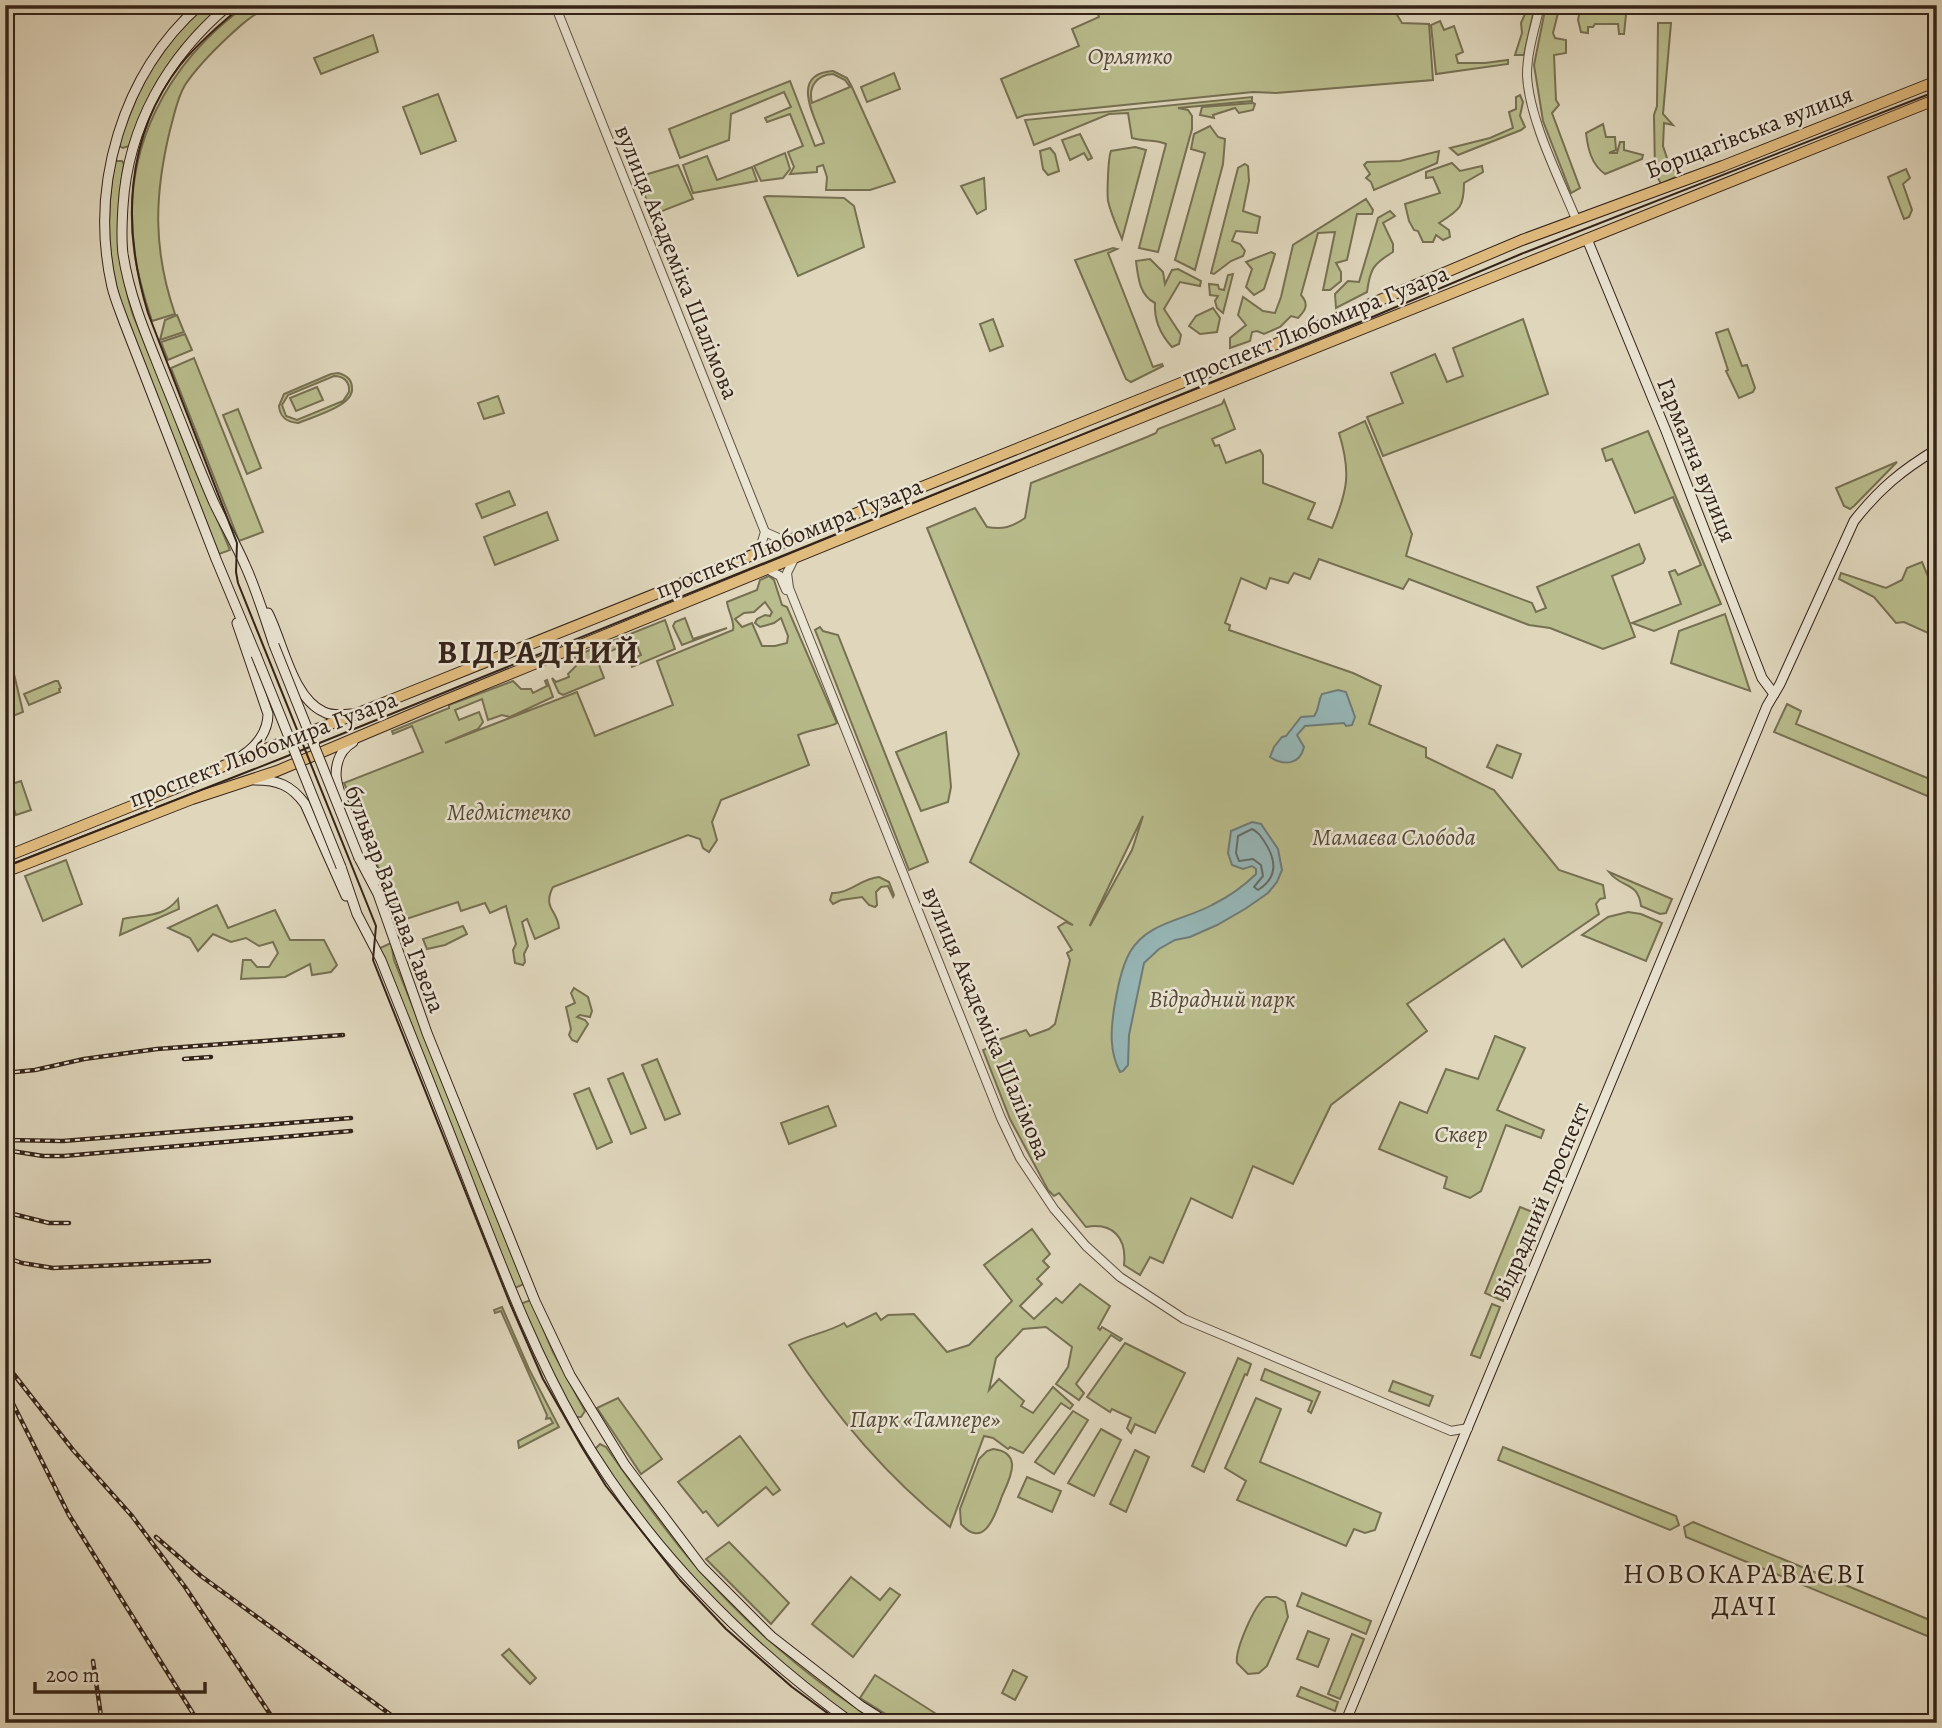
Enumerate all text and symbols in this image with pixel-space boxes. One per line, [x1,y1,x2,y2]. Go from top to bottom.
park label: Орлятко [1087,40,1173,72]
street label: Борщагівська вулиця [1641,78,1857,186]
street label: вулиця Академіка Шалімова [607,120,747,404]
street label: проспект Любомира Гузара [1177,257,1453,393]
street label: Гарматна вулиця [1649,373,1745,547]
street label: проспект Любомира Гузара [651,470,927,606]
district label: ВІДРАДНИЙ [437,630,641,674]
street label: проспект Любомира Гузара [124,683,402,815]
street label: бульвар Вацлава Гавела [337,781,453,1017]
park label: Медмістечко [447,796,571,828]
park label: Мамаєва Слобода [1312,821,1476,853]
street label: вулиця Академіка Шалімова [915,882,1059,1164]
park label: Відрадний парк [1149,983,1296,1015]
street label: Відрадний проспект [1485,1097,1597,1305]
park label: Сквер [1434,1118,1488,1150]
park label: Парк «Тампере» [850,1403,1001,1435]
district label: НОВОКАРАВАЄВІ ДАЧІ [1623,1555,1867,1625]
scale bar [35,1651,205,1695]
text: 200 m [46,1661,100,1689]

